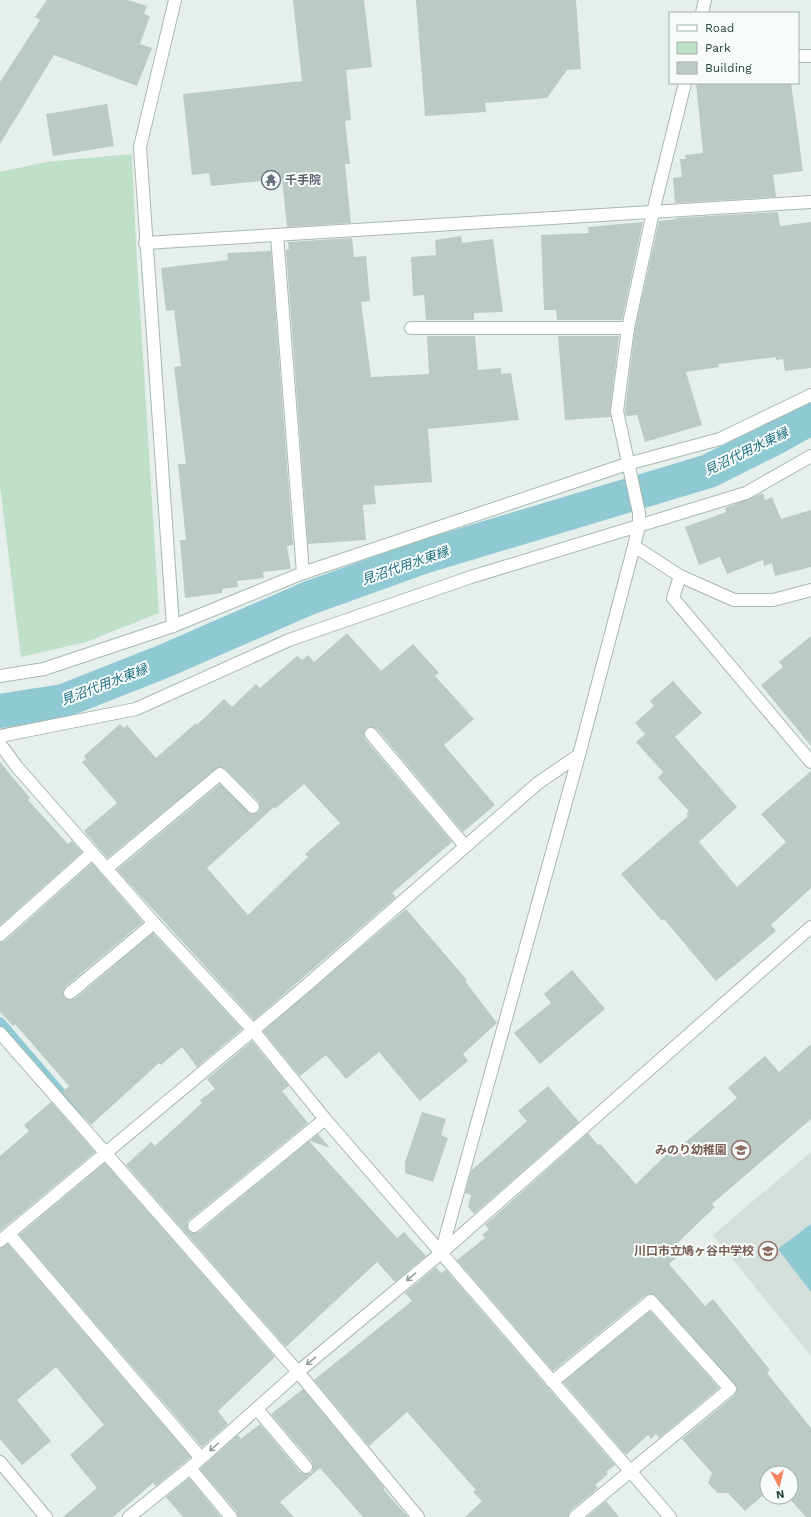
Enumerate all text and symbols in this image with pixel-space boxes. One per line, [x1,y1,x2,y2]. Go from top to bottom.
legend [669,12,799,84]
text: Road [705,21,734,35]
text: Park [705,41,731,55]
text: Building [705,61,752,75]
temple icon: 千手院 [260,169,282,191]
place label: 千手院 [285,173,321,187]
water label: 見沼代用水東縁 [702,424,792,478]
water label: 見沼代用水東縁 [360,543,453,587]
water label: 見沼代用水東縁 [59,660,151,708]
school or university icon: みのり幼稚園 [730,1139,752,1161]
place label: みのり幼稚園 [655,1143,727,1157]
school or university icon: 川口市立鳩ヶ谷中学校 [757,1240,779,1262]
place label: 川口市立鳩ヶ谷中学校 [634,1244,754,1258]
one-way arrow [405,1273,416,1282]
one-way arrow [306,1356,316,1365]
one-way arrow [209,1442,219,1451]
north arrow [759,1465,799,1505]
text: N [775,1487,785,1501]

